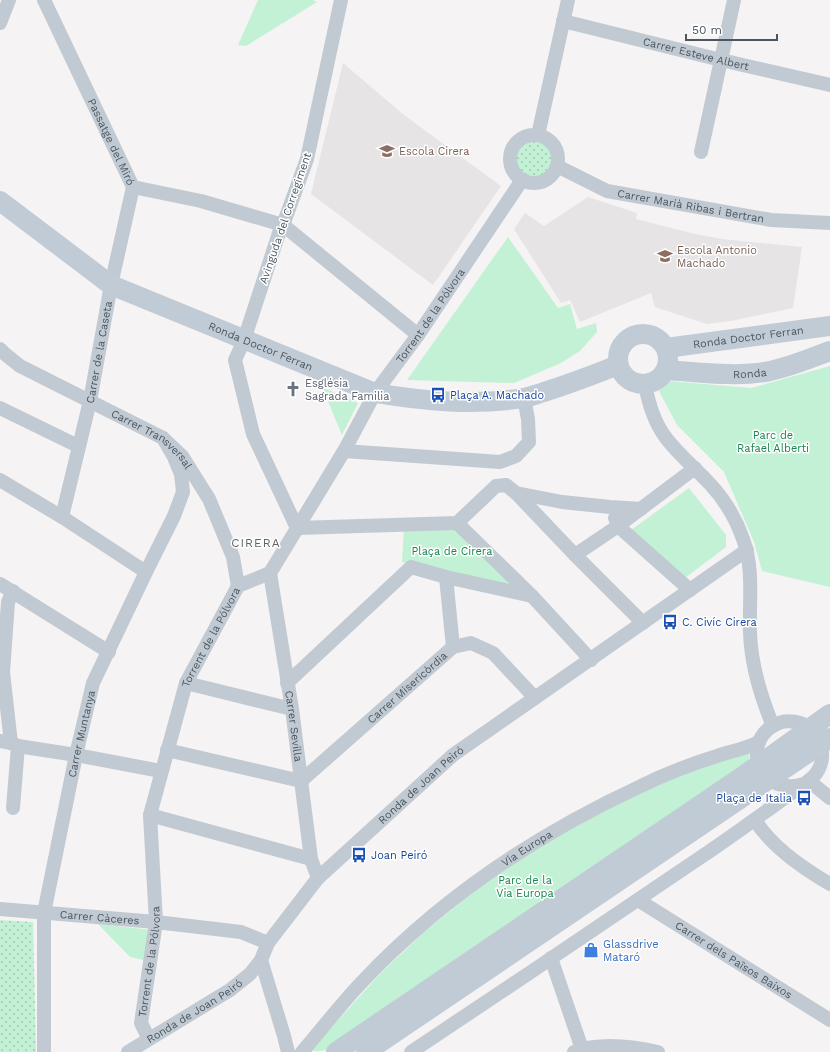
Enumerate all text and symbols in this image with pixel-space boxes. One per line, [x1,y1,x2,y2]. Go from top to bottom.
scale bar [686,16,777,42]
text: 50 m [692,23,722,37]
street label: Carrer Esteve Albert [642,35,751,73]
street label: Passatge del Miró [85,97,137,187]
school or university icon: Escola Cirera [378,142,396,160]
place label: Escola Cirera [399,145,469,158]
street label: Avinguda del Corregiment [257,151,314,285]
street label: Carrer Marià Ribas i Bertran [616,187,765,226]
place label: Escola Antonio Machado [677,244,757,270]
school or university icon: Escola Antonio Machado [656,247,674,265]
street label: Torrent de la Pólvora [393,266,468,366]
street label: Carrer de la Caseta [84,300,115,404]
street label: Ronda Doctor Ferran [206,320,315,374]
street label: Ronda Doctor Ferran [692,324,804,351]
street label: Ronda [733,366,768,381]
place label: Església Sagrada Familia [305,377,390,403]
church icon: Església Sagrada Familia [284,380,302,398]
bus stop icon: Plaça A. Machado [429,386,447,404]
place label: Plaça A. Machado [450,389,544,402]
street label: Carrer Transversal [109,407,195,472]
park label: Parc de Rafael Alberti [737,429,809,455]
district label: CIRERA [231,536,281,550]
park label: Plaça de Cirera [412,545,492,558]
street label: Torrent de la Pólvora [179,585,243,689]
bus stop icon: C. Civíc Cirera [661,613,679,631]
place label: C. Civíc Cirera [682,616,757,629]
street label: Carrer Misericòrdia [365,649,450,726]
street label: Carrer Muntanya [66,689,98,779]
street label: Carrer Sevilla [282,690,305,763]
street label: Ronda de Joan Peiró [376,744,466,827]
bus stop icon: Plaça de Italia [795,789,813,807]
place label: Plaça de Italia [716,792,792,805]
street label: Via Europa [499,828,555,869]
bus stop icon: Joan Peiró [350,846,368,864]
place label: Joan Peiró [371,849,427,862]
park label: Parc de la Via Europa [496,874,554,900]
street label: Torrent de la Pólvora [136,906,163,1018]
street label: Carrer Càceres [59,908,140,928]
street label: Carrer dels Països Baixos [673,919,795,1002]
place label: Glassdrive Mataró [603,938,659,964]
shop icon: Glassdrive Mataró [582,941,600,959]
street label: Ronda de Joan Peiró [144,977,245,1046]

